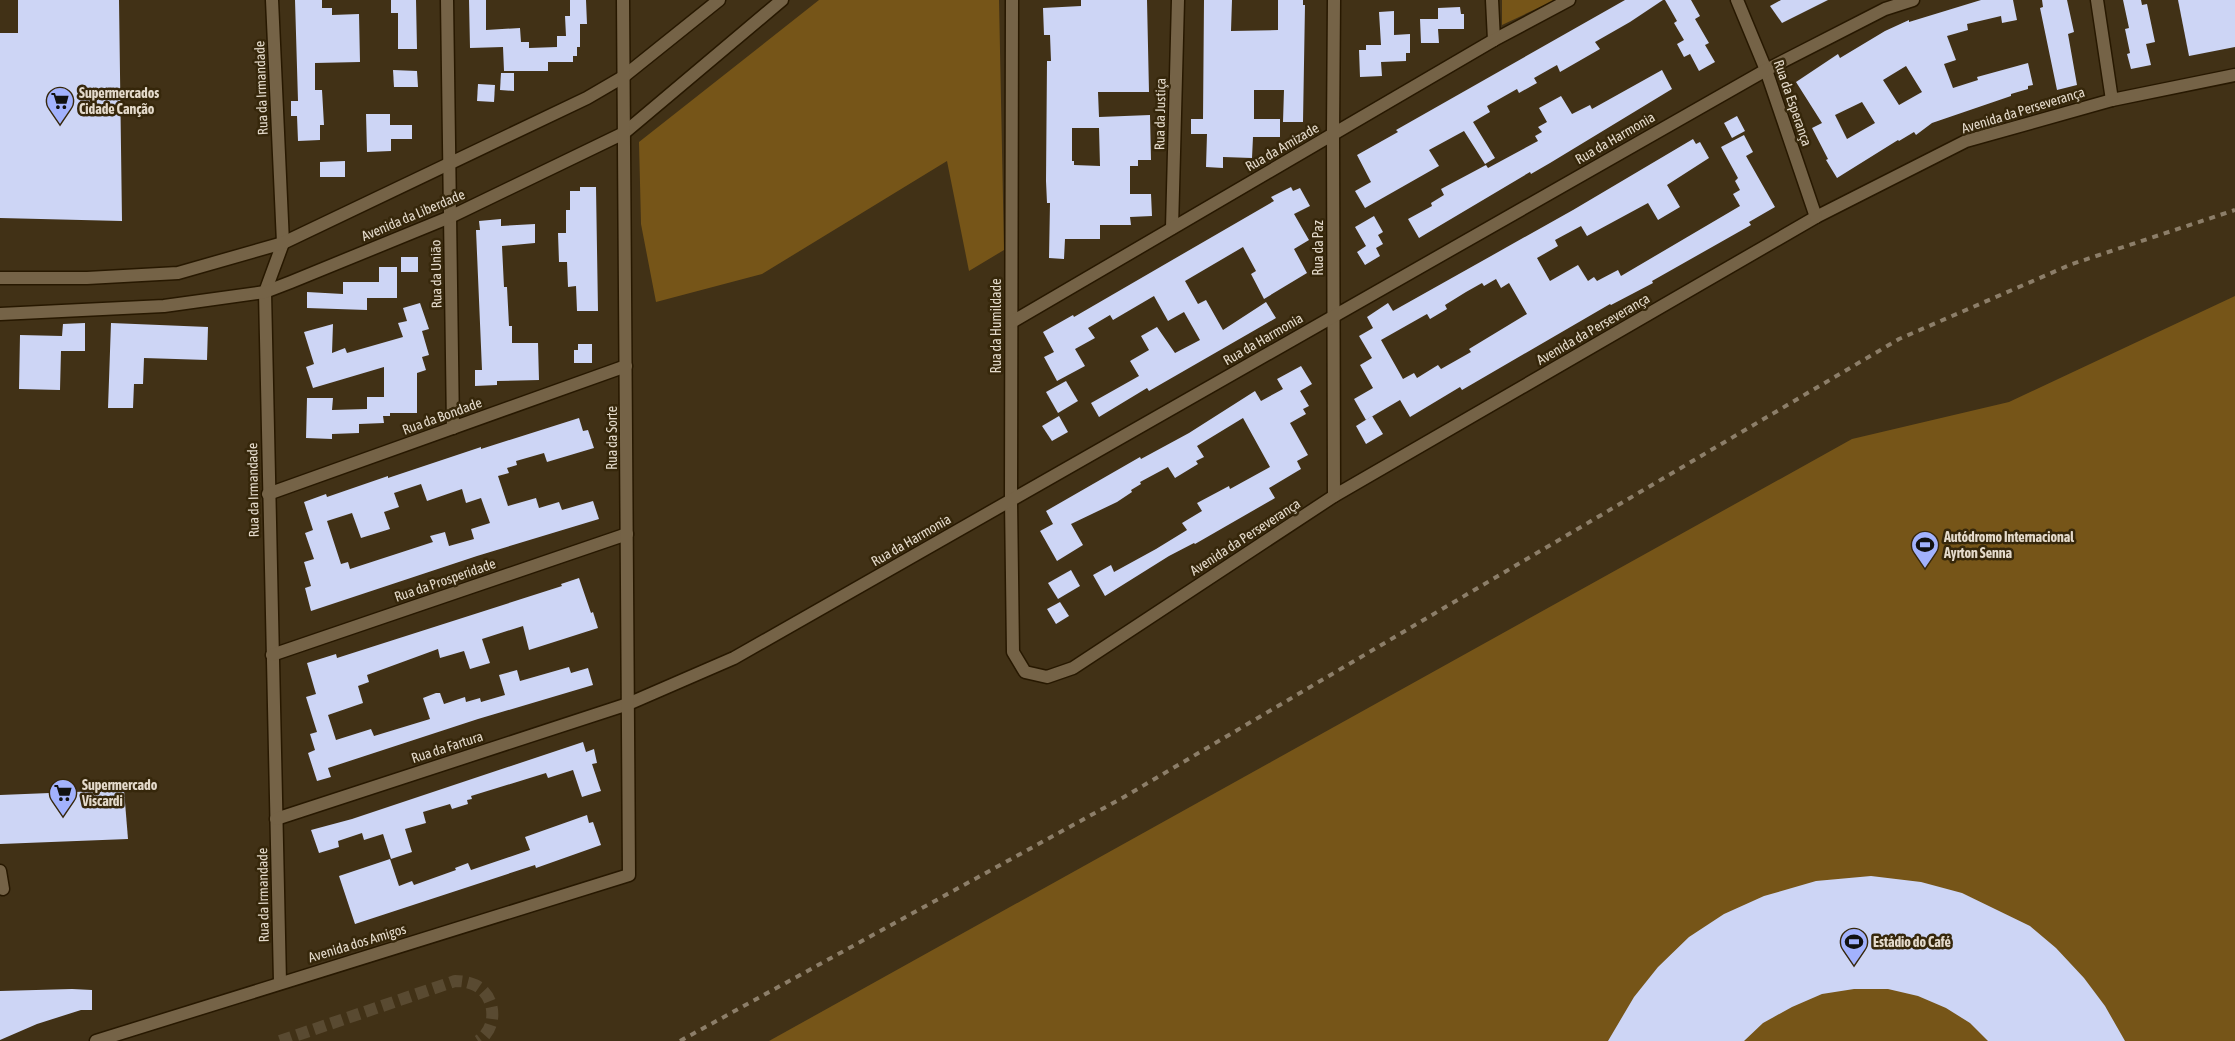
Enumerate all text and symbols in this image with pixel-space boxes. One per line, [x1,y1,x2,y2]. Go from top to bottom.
street label: Rua da Irmandade [251,41,271,135]
street label: Rua da Esperança [1771,58,1815,148]
street label: Rua da Justiça [1151,78,1169,150]
street label: Avenida da Perseverança [1959,84,2087,136]
place label: Supermercados Cidade Canção [79,85,159,117]
supermarket icon: Supermercados Cidade Canção [45,86,75,125]
street label: Rua da Harmonia [1572,109,1658,167]
street label: Rua da Amizade [1243,120,1321,174]
street label: Avenida da Liberdade [359,186,467,244]
street label: Rua da Paz [1310,220,1326,276]
street label: Rua da União [427,240,445,308]
street label: Rua da Humildade [988,278,1004,374]
street label: Avenida da Perseverança [1533,290,1653,368]
street label: Rua da Harmonia [1220,310,1306,368]
street label: Rua da Bondade [400,394,484,438]
street label: Rua da Sorte [604,406,620,470]
street label: Rua da Irmandade [244,443,262,537]
street label: Avenida da Perseverança [1187,495,1303,579]
street label: Rua da Harmonia [868,511,954,569]
place label: Autódromo Internacional Ayrton Senna [1943,529,2074,561]
sports icon: Autódromo Internacional Ayrton Senna [1910,530,1940,569]
street label: Rua da Prosperidade [392,555,498,605]
street label: Rua da Fartura [409,728,485,766]
place label: Supermercado Viscardi [81,777,158,809]
supermarket icon: Supermercado Viscardi [48,778,78,817]
street label: Rua da Irmandade [254,848,272,942]
street label: Avenida dos Amigos [306,921,408,965]
sports icon: Estádio do Café [1839,927,1869,966]
place label: Estádio do Café [1873,934,1951,950]

